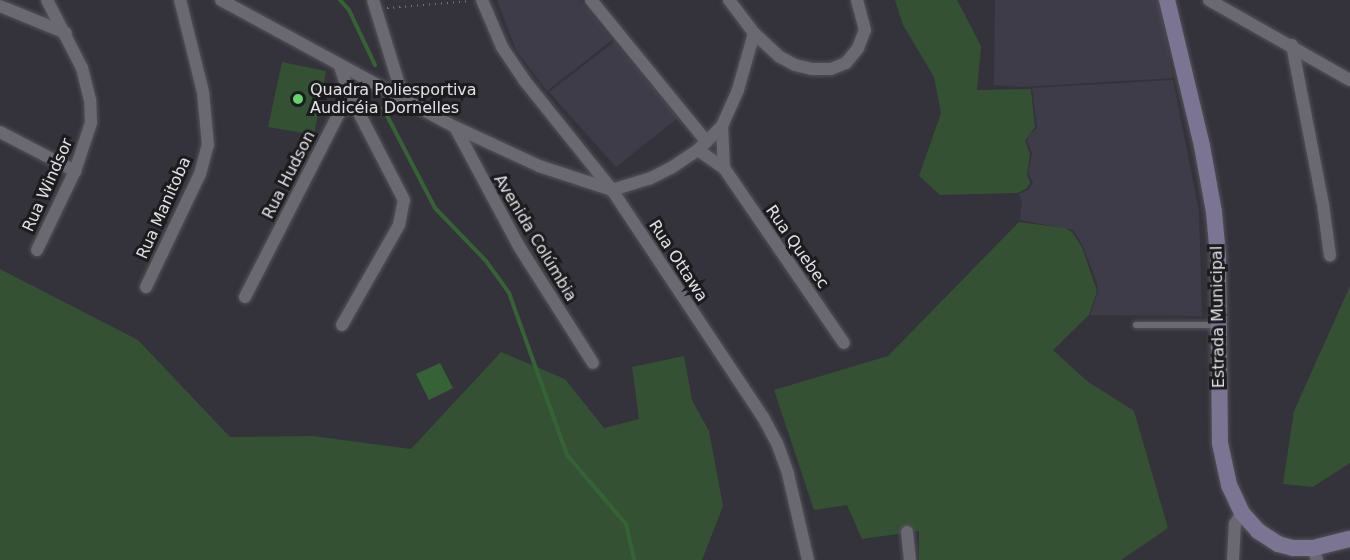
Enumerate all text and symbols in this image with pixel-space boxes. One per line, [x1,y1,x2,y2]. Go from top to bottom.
place label: Quadra Poliesportiva Audicéia Dornelles [310,80,477,118]
marker: Quadra Poliesportiva Audicéia Dornelles [291,92,305,106]
street label: Rua Hudson [259,128,319,222]
street label: Rua Windsor [19,135,77,235]
street label: Rua Manitoba [133,154,195,262]
street label: Avenida Colúmbia [490,171,580,305]
street label: Rua Quebec [761,202,833,292]
street label: Rua Ottawa [645,217,711,305]
street label: Estrada Municipal [1207,246,1229,388]

